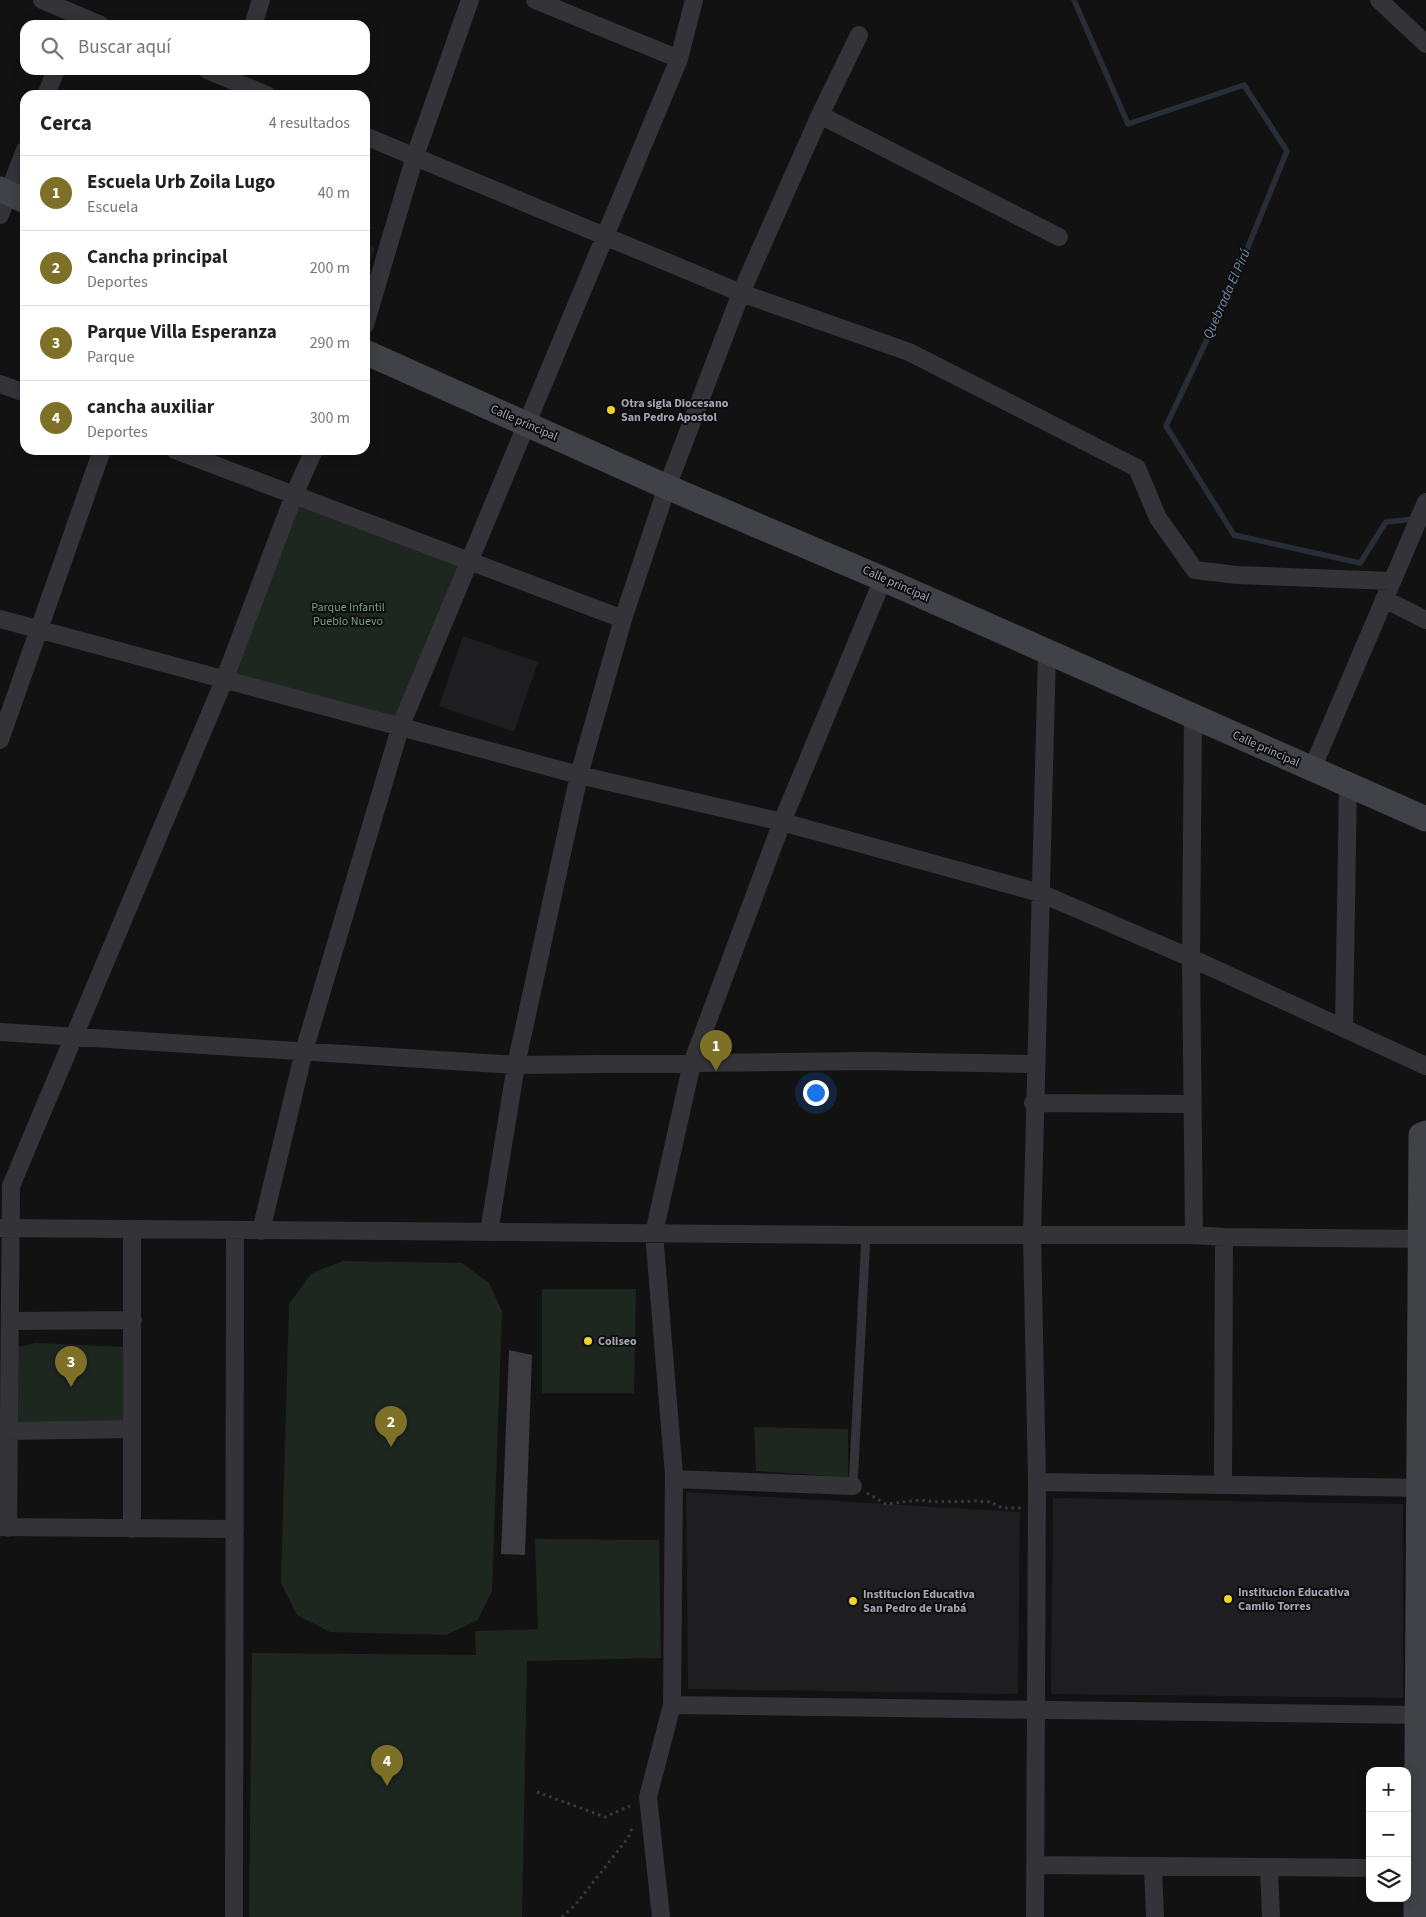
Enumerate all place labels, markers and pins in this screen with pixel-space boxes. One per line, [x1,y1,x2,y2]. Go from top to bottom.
place label: Otra sigla Diocesano San Pedro Apostol [621,395,729,426]
marker: Otra sigla Diocesano San Pedro Apostol [605,404,617,416]
pin: 1 [700,1030,732,1071]
place label: Coliseo [598,1333,637,1350]
marker: Coliseo [582,1335,594,1347]
pin: 3 [55,1346,87,1387]
pin: 2 [375,1406,407,1447]
place label: Institucion Educativa Camilo Torres [1238,1584,1350,1615]
place label: Institucion Educativa San Pedro de Urabá [863,1586,975,1617]
marker: Institucion Educativa Camilo Torres [1222,1593,1234,1605]
marker: Institucion Educativa San Pedro de Urabá [847,1595,859,1607]
pin: 4 [371,1745,403,1786]

